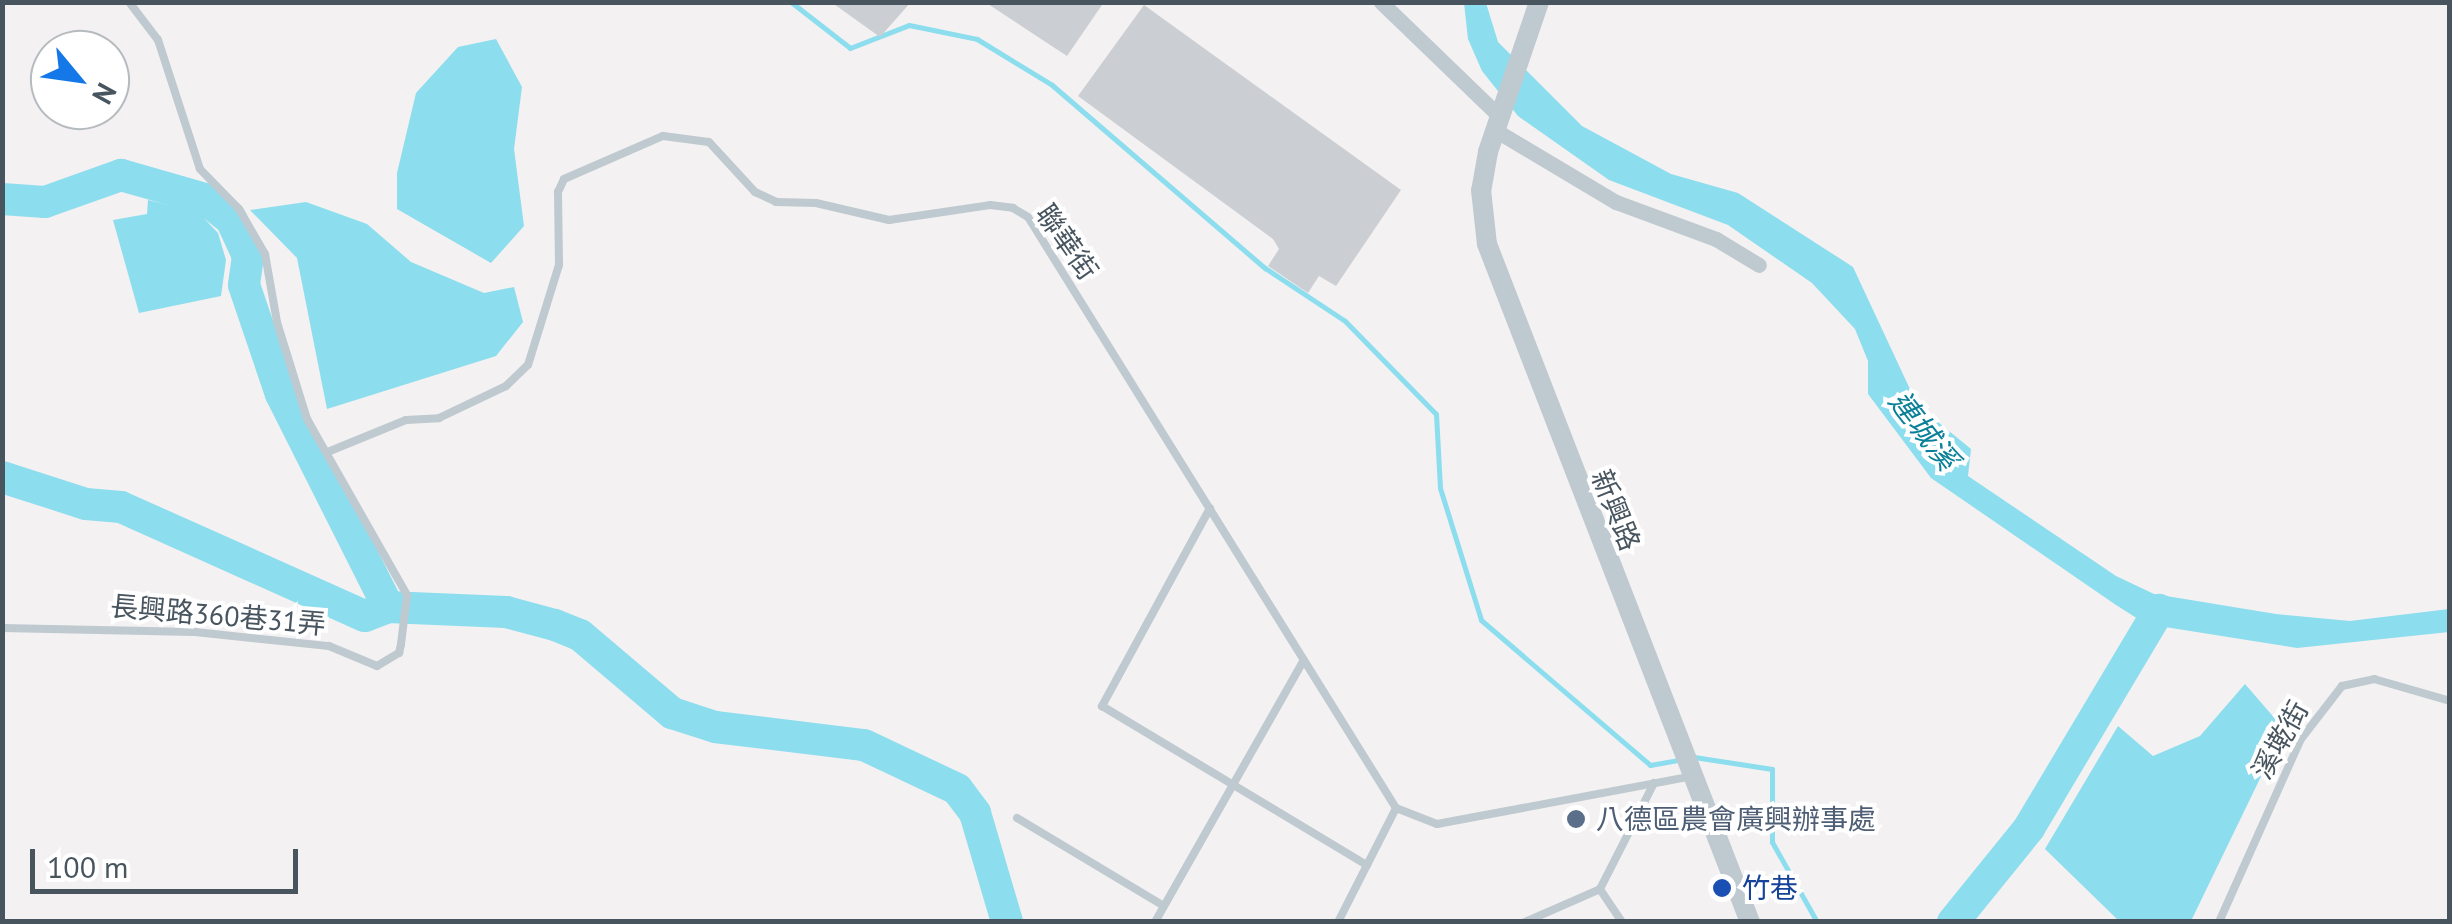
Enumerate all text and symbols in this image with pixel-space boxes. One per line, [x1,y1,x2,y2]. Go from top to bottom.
north arrow [30,30,130,130]
text: N [84,77,126,111]
street label: 聯華街 [1029,198,1105,286]
water label: 連城溪 [1882,383,1966,477]
street label: 新興路 [1585,465,1647,555]
street label: 長興路360巷31弄 [109,589,327,641]
street label: 溪墘街 [2245,695,2315,785]
place label: 八德區農會廣興辦事處 [1596,802,1876,836]
marker: 八德區農會廣興辦事處 [1565,808,1587,830]
scale bar [35,829,302,891]
text: 100 m [47,847,128,886]
place label: 竹巷 [1742,871,1798,905]
marker: 竹巷 [1711,877,1733,899]

